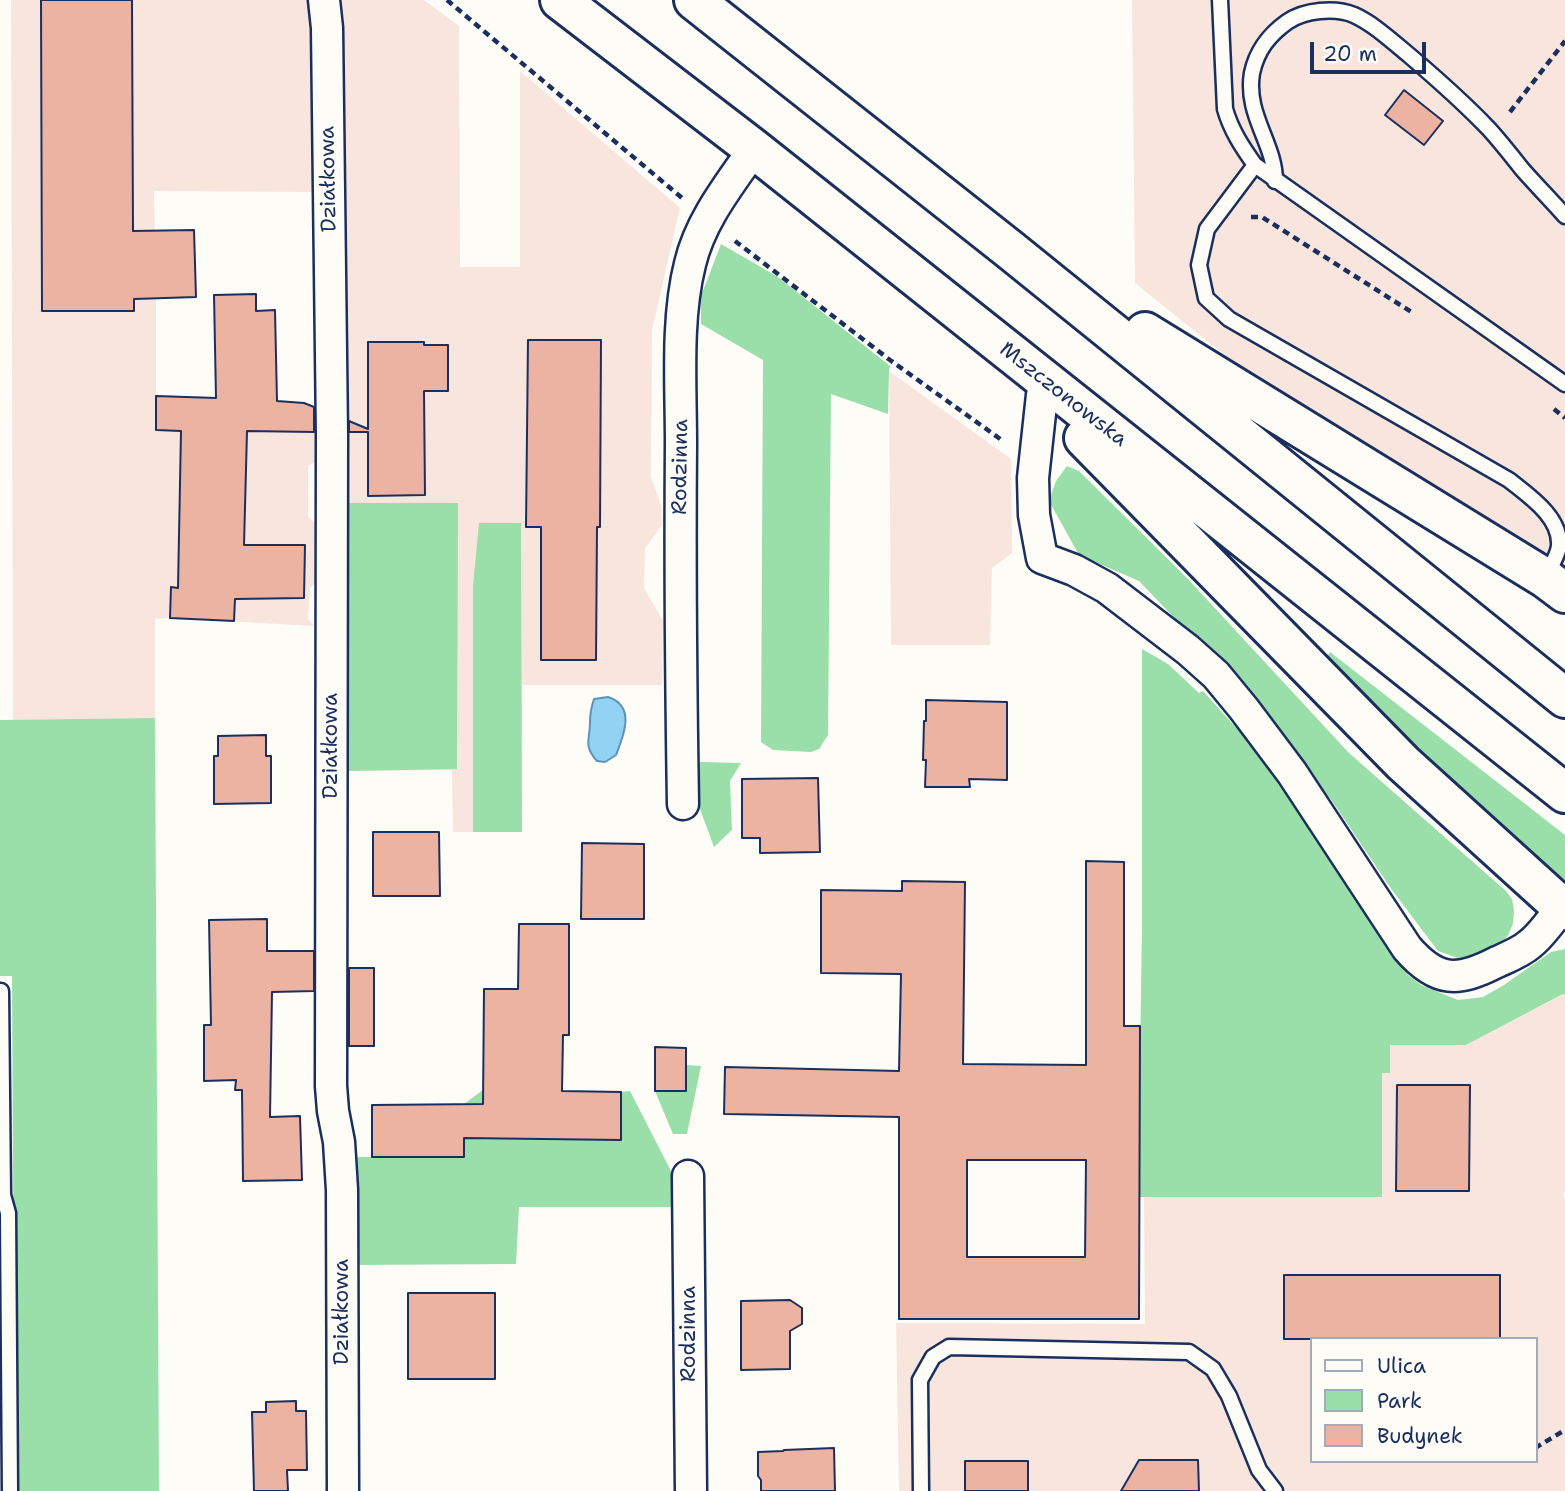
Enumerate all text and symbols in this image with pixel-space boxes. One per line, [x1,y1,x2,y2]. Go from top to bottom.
scale bar [1313,28,1428,72]
text: 20 m [1323,40,1377,68]
street label: Działkowa [315,126,343,232]
street label: Mszczonowska [994,337,1132,453]
street label: Rodzinna [668,419,694,515]
street label: Działkowa [319,693,345,799]
street label: Działkowa [330,1259,356,1365]
street label: Rodzinna [677,1286,703,1382]
legend [1310,1337,1537,1463]
text: Ulica [1377,1352,1426,1380]
text: Park [1377,1387,1422,1415]
text: Budynek [1377,1422,1463,1450]

